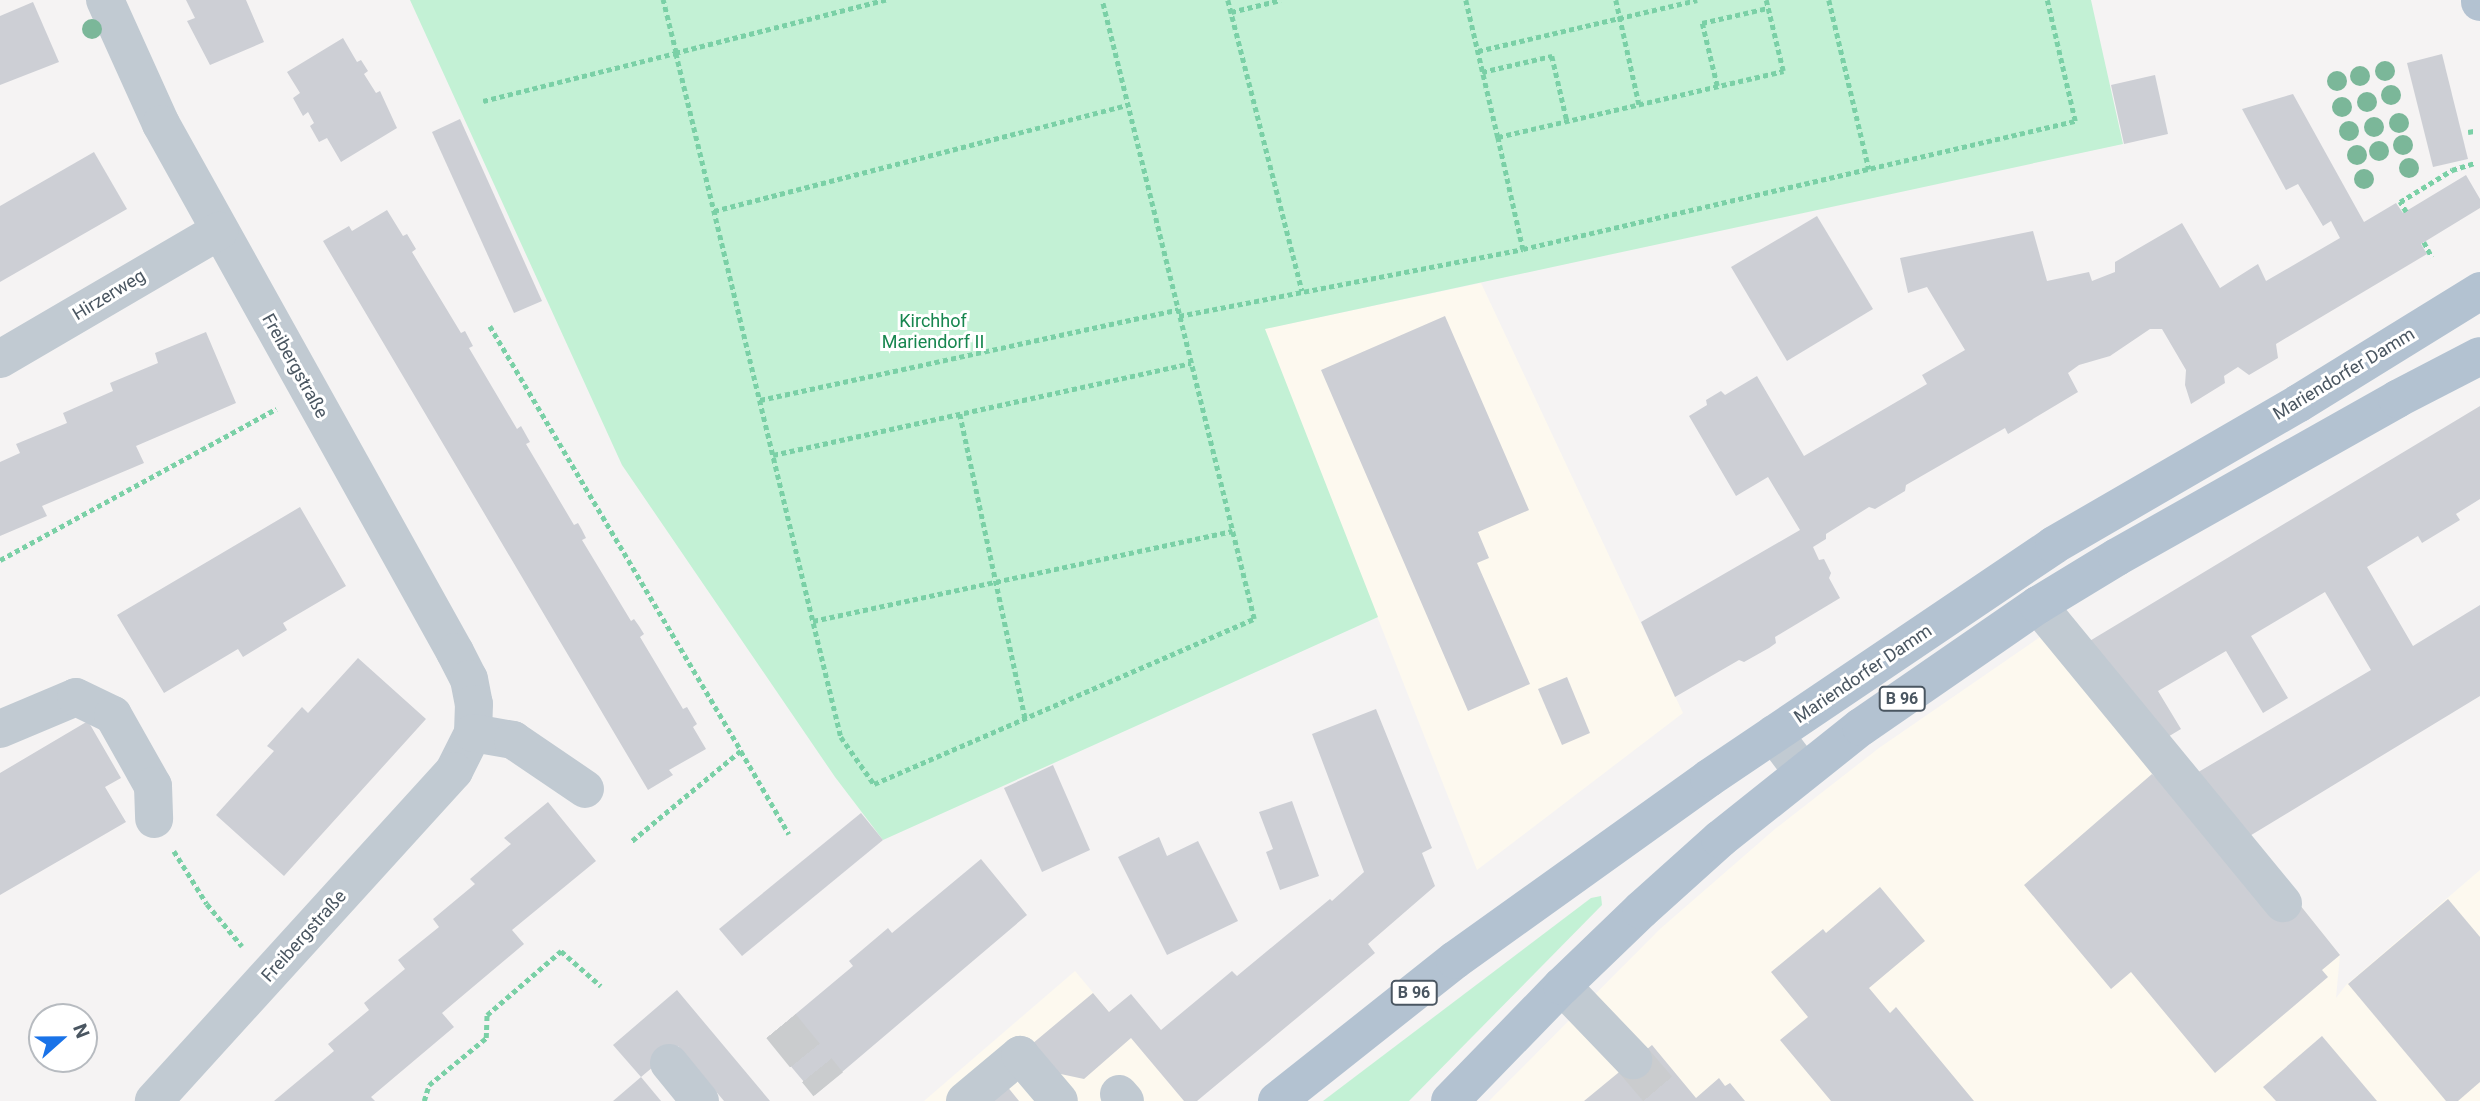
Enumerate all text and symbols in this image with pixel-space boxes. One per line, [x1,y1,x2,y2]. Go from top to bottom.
street label: Hirzerweg [69,265,149,325]
street label: Freibergstraße [257,310,333,422]
park label: Kirchhof Mariendorf II [882,311,984,354]
street label: Mariendorfer Damm [2269,323,2419,425]
street label: Mariendorfer Damm [1790,620,1936,728]
road number: B 96 [1878,686,1926,712]
street label: Freibergstraße [257,886,351,986]
road number: B 96 [1390,981,1438,1006]
north arrow [28,1003,98,1073]
text: N [68,1021,94,1041]

